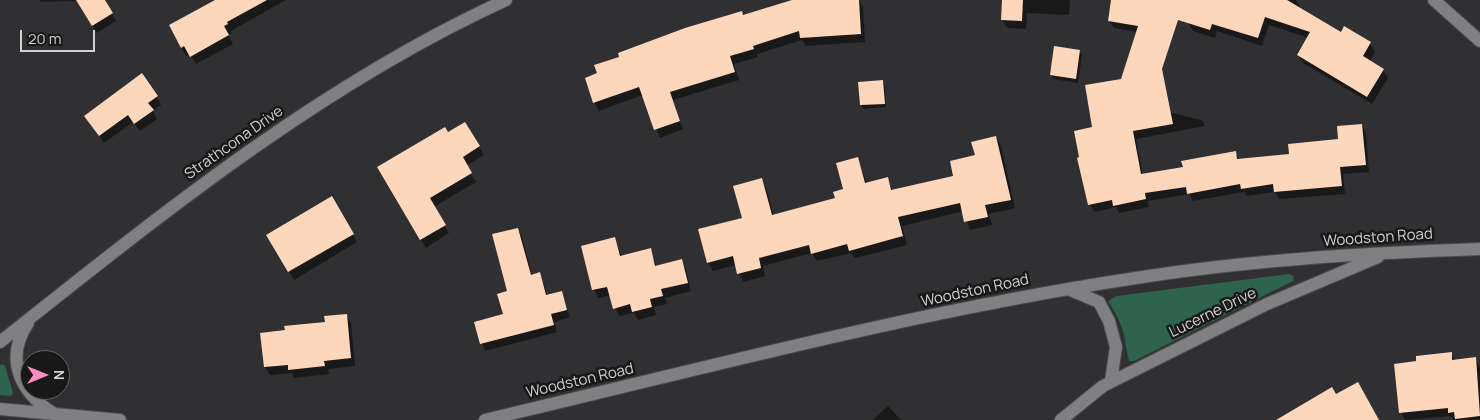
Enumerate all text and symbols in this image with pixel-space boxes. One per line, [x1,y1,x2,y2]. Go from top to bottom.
scale bar [22,20,98,52]
text: 20 m [28,28,61,49]
street label: Strathcona Drive [181,102,287,184]
street label: Woodston Road [1323,225,1433,251]
street label: Woodston Road [919,271,1031,311]
street label: Lucerne Drive [1167,284,1259,342]
north arrow [20,350,70,400]
street label: Woodston Road [525,360,635,402]
text: N [50,370,69,380]

